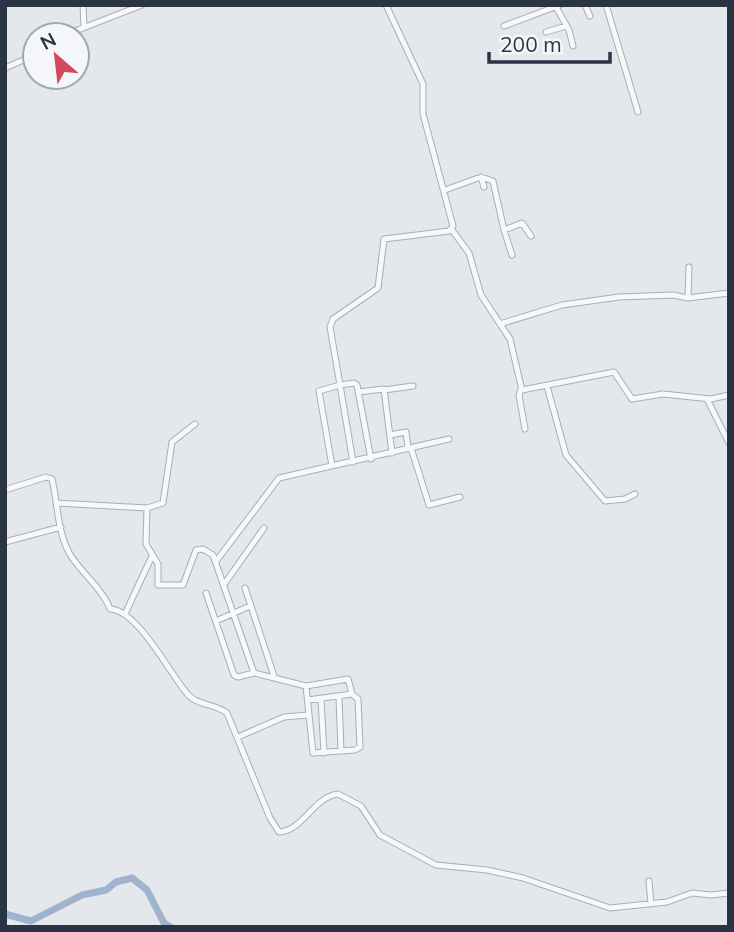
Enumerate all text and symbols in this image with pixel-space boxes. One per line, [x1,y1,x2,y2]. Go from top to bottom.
north arrow [21,21,91,91]
scale bar [489,21,610,65]
text: N [36,27,60,55]
text: 200 m [500,31,562,57]

